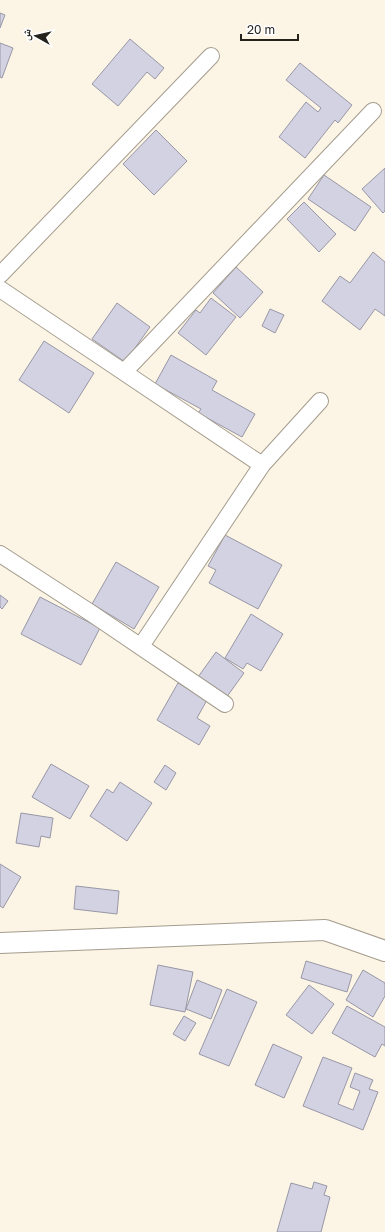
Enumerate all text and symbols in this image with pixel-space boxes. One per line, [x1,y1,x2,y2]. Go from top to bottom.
north arrow [16,16,56,56]
scale bar [241,16,298,42]
text: 20 m [247,22,275,37]
text: ش [18,28,35,42]

